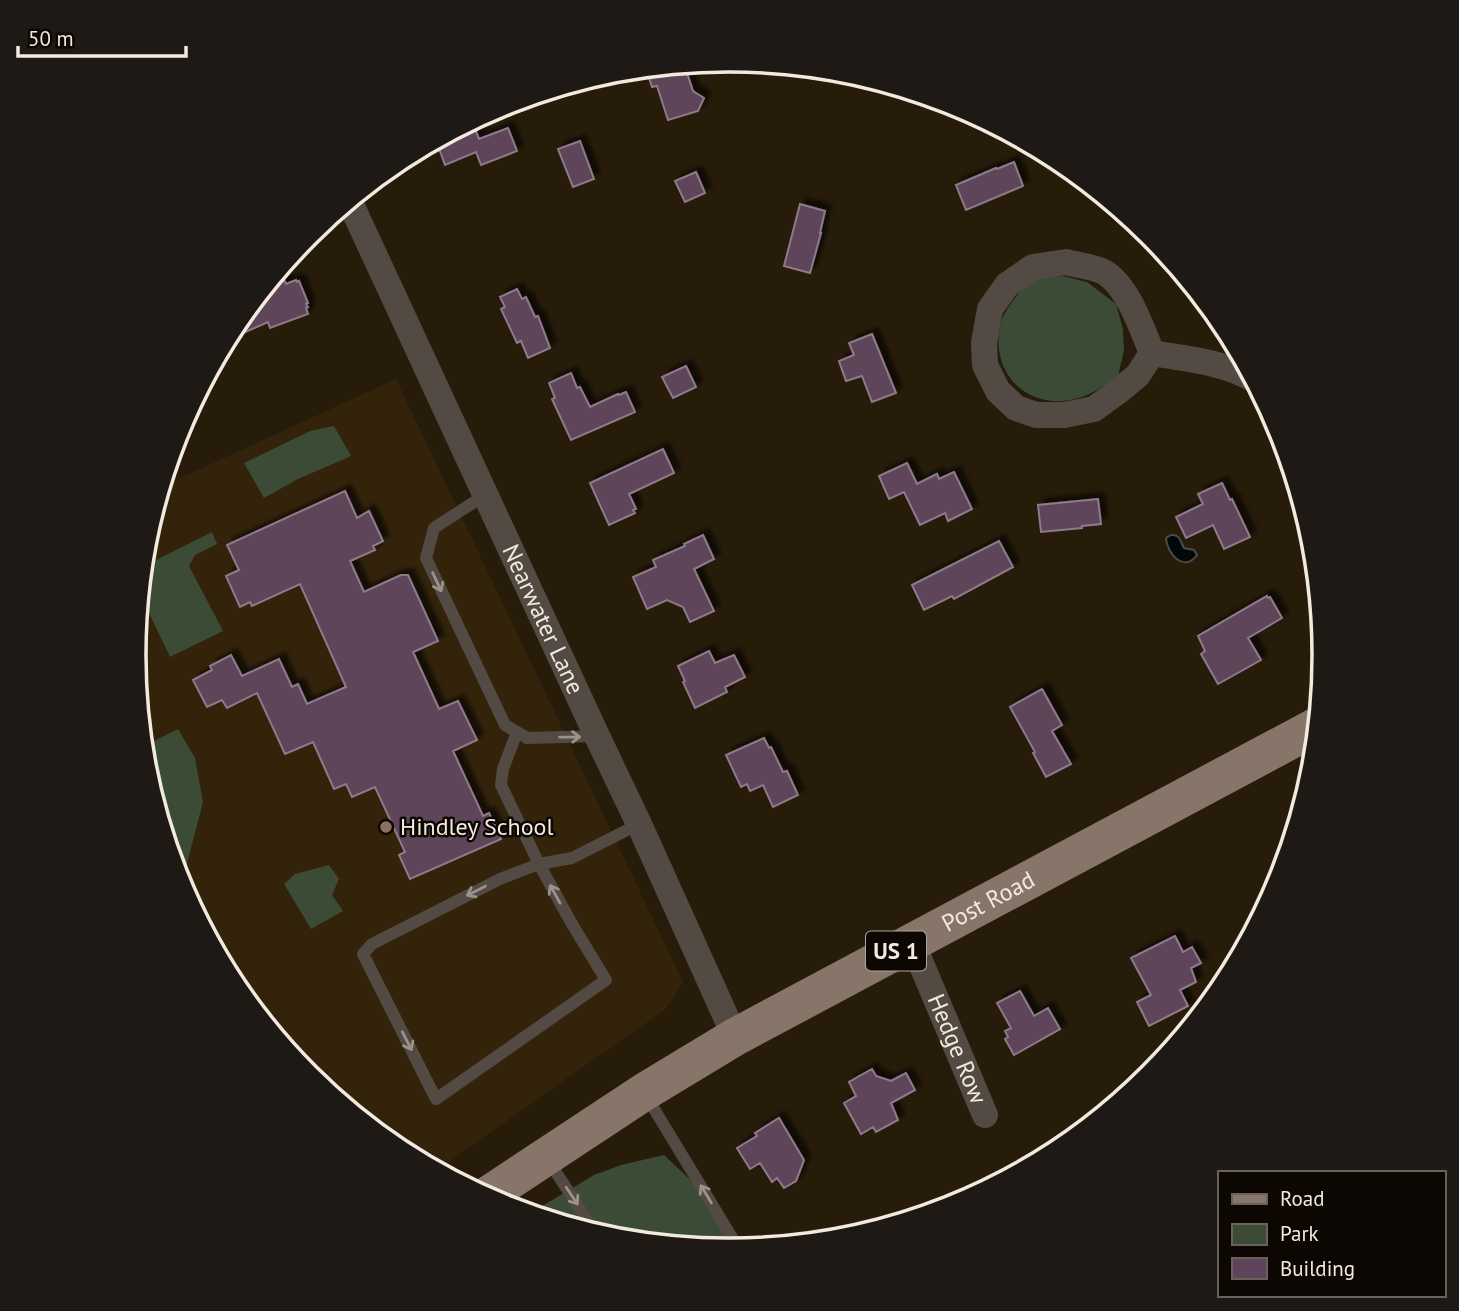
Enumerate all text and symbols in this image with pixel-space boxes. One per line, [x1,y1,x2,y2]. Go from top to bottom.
scale bar [18,14,186,58]
text: 50 m [28,25,74,52]
street label: Nearwater Lane [495,539,592,699]
one-way arrow [431,570,444,592]
one-way arrow [558,730,581,744]
place label: Hindley School [400,811,553,842]
marker: Hindley School [378,819,394,835]
street label: Post Road [936,864,1040,939]
one-way arrow [466,885,487,899]
one-way arrow [548,885,562,905]
road number: US 1 [866,932,926,970]
street label: Hedge Row [921,989,995,1109]
one-way arrow [401,1031,415,1051]
legend [1218,1171,1445,1297]
one-way arrow [566,1185,580,1205]
one-way arrow [698,1185,712,1205]
text: Road [1280,1185,1324,1212]
text: Park [1280,1220,1319,1247]
text: Building [1280,1255,1355,1282]

